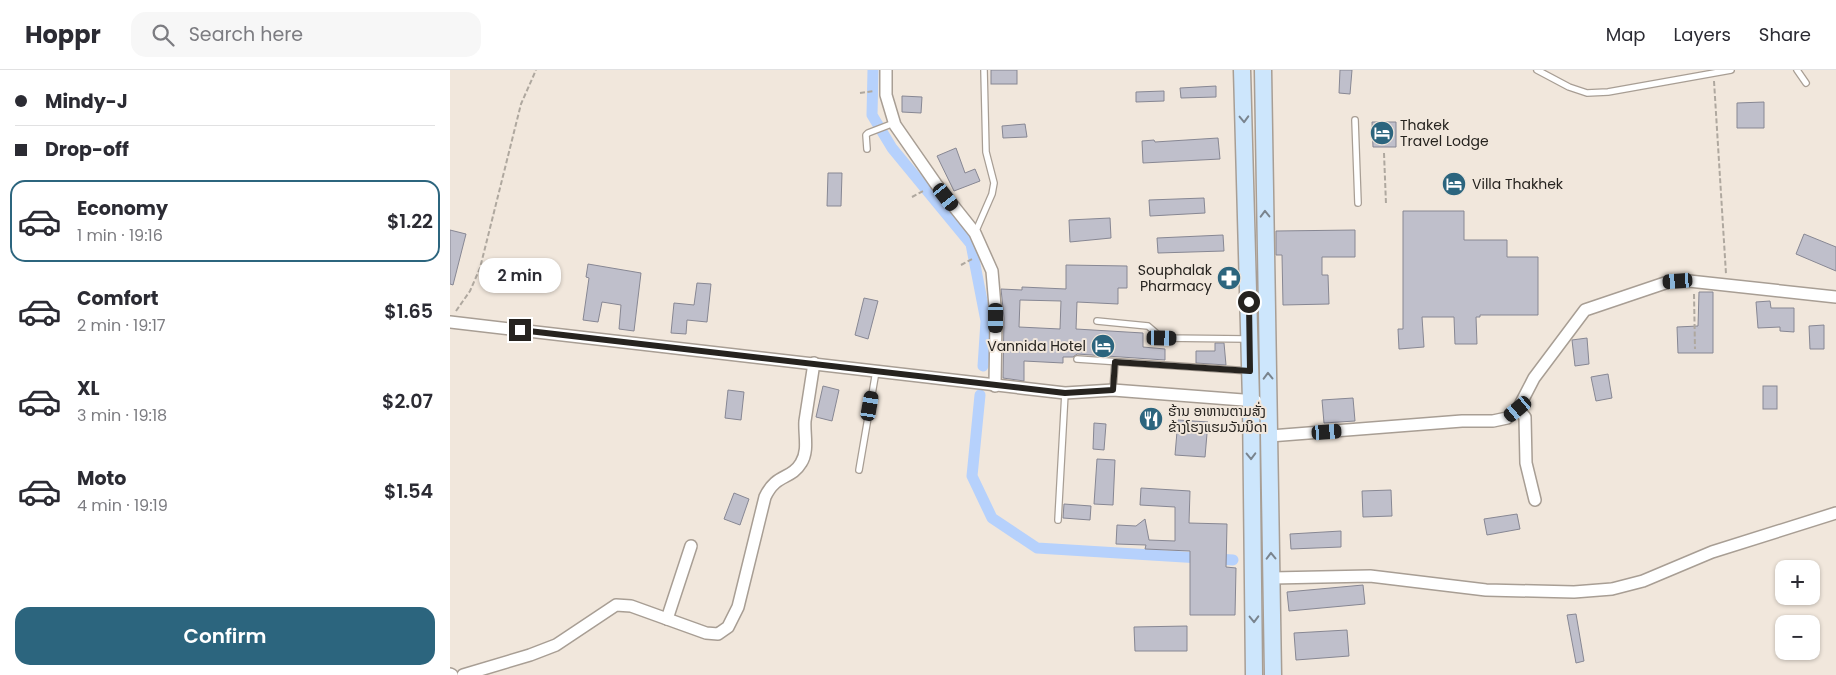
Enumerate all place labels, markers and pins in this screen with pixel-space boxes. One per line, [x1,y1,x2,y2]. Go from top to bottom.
place label: Thakek Travel Lodge [1400,115,1489,151]
hotel icon: Thakek Travel Lodge [1369,120,1395,146]
hotel icon: Villa Thakhek [1441,171,1467,197]
place label: Villa Thakhek [1472,174,1564,194]
place label: Souphalak Pharmacy [1138,260,1213,296]
pharmacy icon: Souphalak Pharmacy [1216,265,1242,291]
hotel icon: Vannida Hotel [1090,333,1116,359]
place label: Vannida Hotel [987,336,1086,356]
place label: ຮ້ານ ອາຫານຕາມສັ່ງ ຂ້າງໂຮງແຮມວັນນິດາ [1168,401,1267,437]
restaurant icon: ຮ້ານ ອາຫານຕາມສັ່ງ ຂ້າງໂຮງແຮມວັນນິດາ [1138,406,1164,432]

